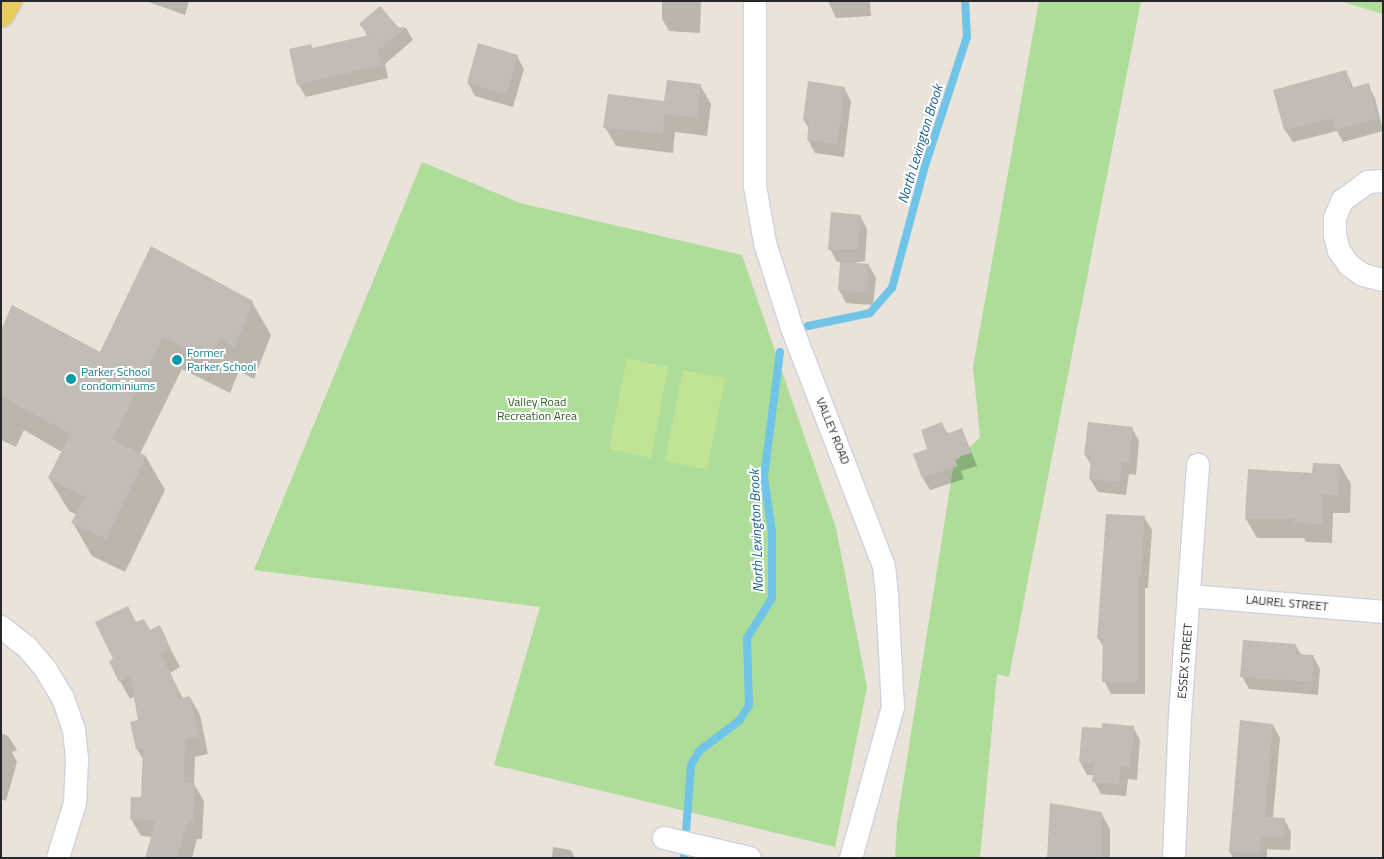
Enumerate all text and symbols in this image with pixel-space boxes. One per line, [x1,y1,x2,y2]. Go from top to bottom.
water label: North Lexington Brook [894,83,946,205]
place label: Former Parker School [187,346,256,374]
marker: Former Parker School [171,354,183,366]
place label: Parker School condominiums [81,365,155,393]
marker: Parker School condominiums [65,373,77,385]
park label: Valley Road Recreation Area [497,395,577,423]
street label: VALLEY ROAD [813,395,853,467]
water label: North Lexington Brook [745,469,767,593]
street label: LAUREL STREET [1245,592,1329,614]
street label: ESSEX STREET [1175,623,1195,699]

